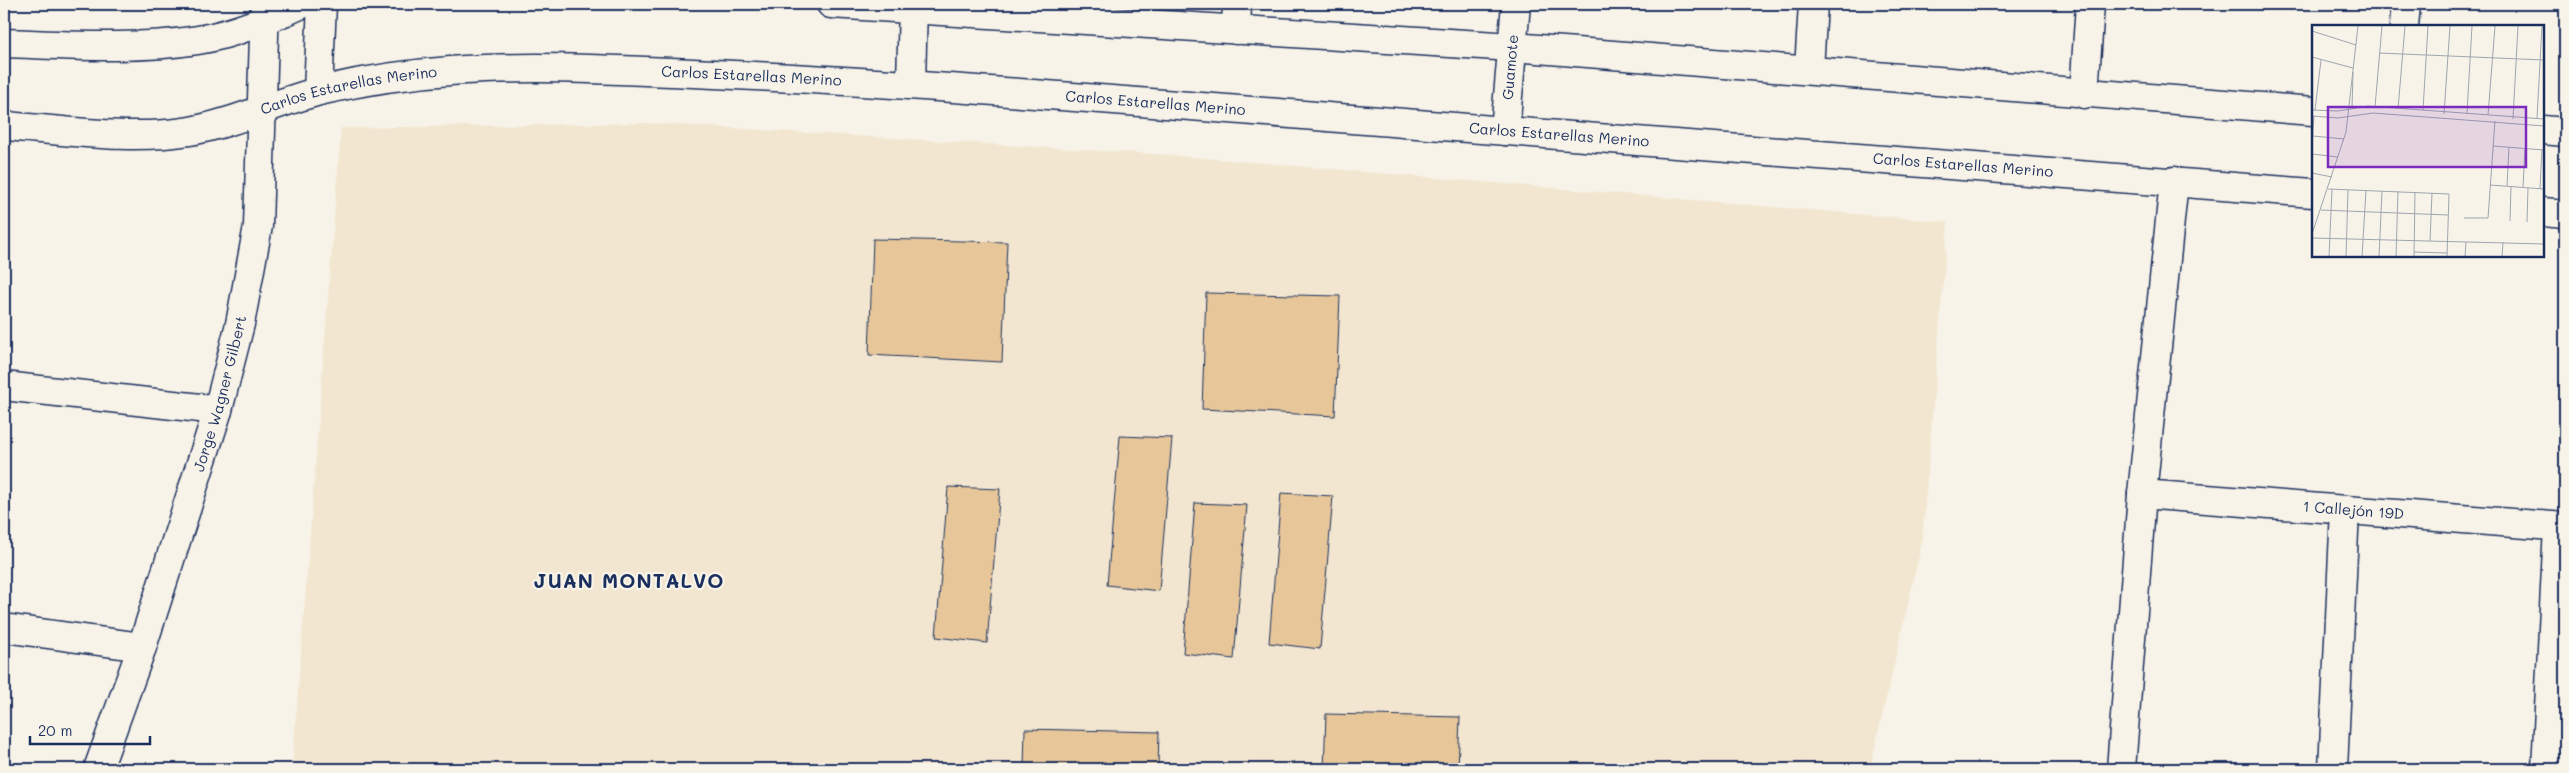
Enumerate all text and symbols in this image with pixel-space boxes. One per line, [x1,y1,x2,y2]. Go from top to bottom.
inset map [2312,25,2544,258]
street label: Guamote [1497,34,1522,101]
street label: Carlos Estarellas Merino [257,61,438,119]
street label: Carlos Estarellas Merino [661,61,842,90]
street label: Carlos Estarellas Merino [1065,85,1246,119]
street label: Carlos Estarellas Merino [1468,117,1650,151]
street label: Carlos Estarellas Merino [1872,147,2054,181]
street label: Jorge Wagner Gilbert [188,314,250,474]
street label: 1 Callejón 19D [2302,496,2405,523]
district label: JUAN MONTALVO [533,567,725,593]
scale bar [30,713,150,745]
text: 20 m [38,720,72,740]

